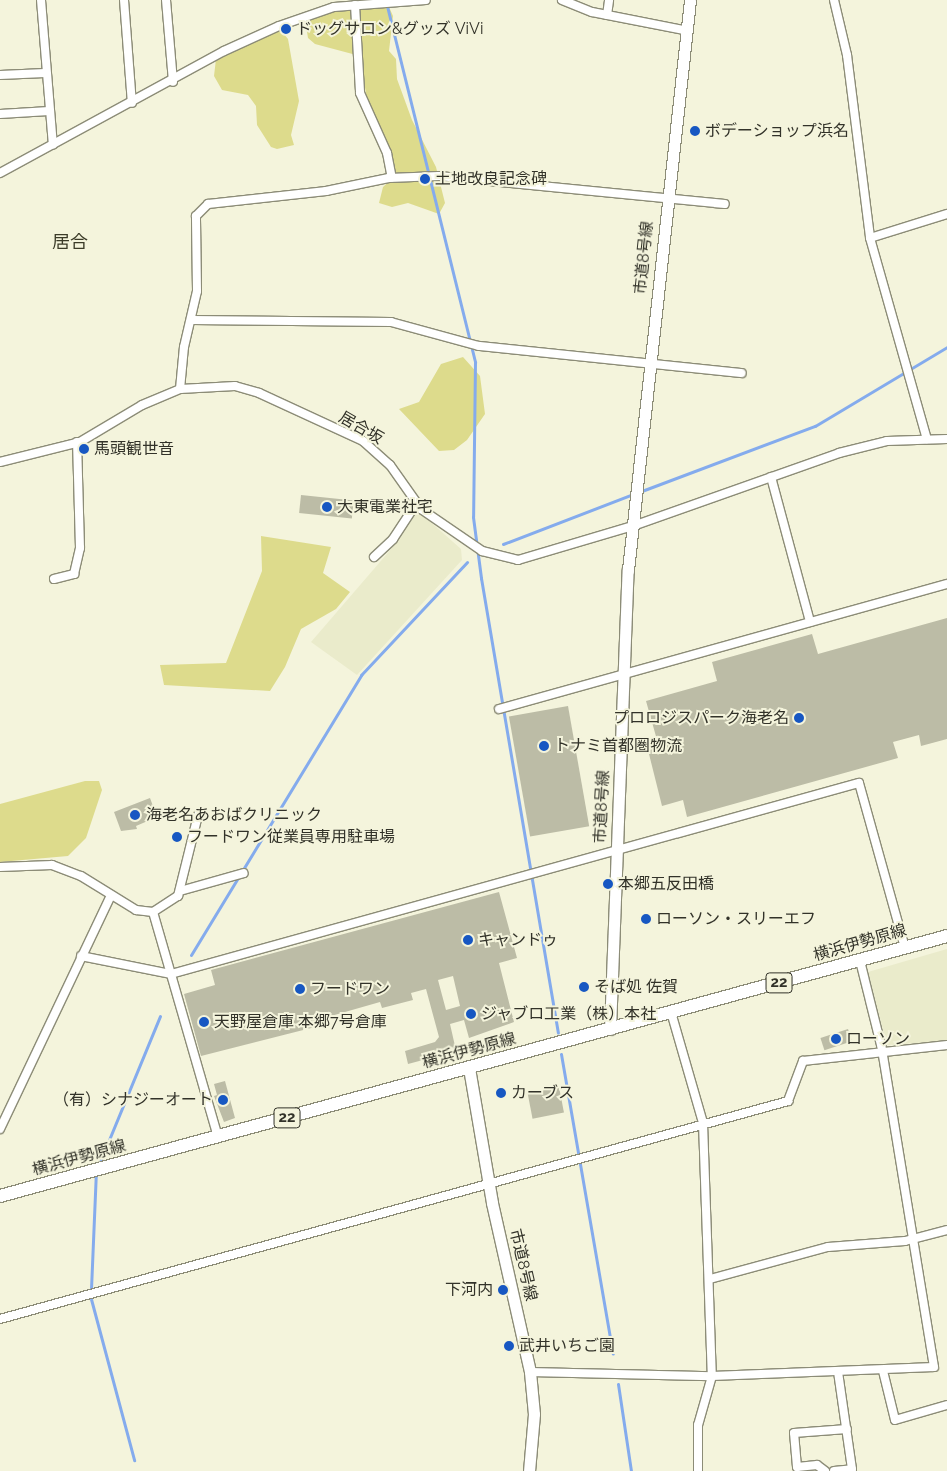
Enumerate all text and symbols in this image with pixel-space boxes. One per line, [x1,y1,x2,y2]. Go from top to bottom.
place label: ドッグサロン&グッズ ViVi [296,19,483,39]
marker: ドッグサロン&グッズ ViVi [280,23,292,35]
place label: ボデーショップ浜名 [705,121,849,141]
marker: ボデーショップ浜名 [689,125,701,137]
place label: 土地改良記念碑 [435,169,547,189]
marker: 土地改良記念碑 [419,173,431,185]
street label: 市道8号線 [631,220,657,296]
district label: 居合 [52,231,88,253]
street label: 居合坂 [335,408,387,448]
place label: 馬頭観世音 [94,439,174,459]
marker: 馬頭観世音 [78,443,90,455]
place label: 大東電業社宅 [337,497,433,517]
marker: 大東電業社宅 [321,501,333,513]
place label: プロロジスパーク海老名 [613,708,789,728]
marker: プロロジスパーク海老名 [793,712,805,724]
place label: トナミ首都圏物流 [554,736,682,756]
marker: トナミ首都圏物流 [538,740,550,752]
street label: 市道8号線 [590,770,614,844]
place label: 海老名あおばクリニック [146,805,322,825]
marker: 海老名あおばクリニック [128,808,142,822]
place label: フードワン従業員専用駐車場 [187,827,395,847]
marker: フードワン従業員専用駐車場 [171,831,183,843]
place label: 本郷五反田橋 [618,874,714,894]
marker: 本郷五反田橋 [602,878,614,890]
place label: ローソン・スリーエフ [656,909,816,929]
marker: ローソン・スリーエフ [640,913,652,925]
street label: 横浜伊勢原線 [811,921,909,965]
place label: キャンドゥ [478,930,558,950]
marker: キャンドゥ [462,934,474,946]
road number: 22 [765,970,793,996]
place label: そば処 佐賀 [594,977,678,997]
place label: フードワン [310,979,390,999]
marker: そば処 佐賀 [578,981,590,993]
marker: フードワン [294,983,306,995]
place label: ジャブロ工業（株）本社 [481,1004,657,1024]
marker: ジャブロ工業（株）本社 [465,1008,477,1020]
place label: 天野屋倉庫 本郷7号倉庫 [214,1012,387,1032]
marker: 天野屋倉庫 本郷7号倉庫 [198,1016,210,1028]
street label: 横浜伊勢原線 [420,1029,518,1073]
place label: ローソン [846,1029,910,1049]
marker: ローソン [830,1033,842,1045]
place label: カーブス [511,1083,575,1103]
marker: カーブス [495,1087,507,1099]
place label: （有）シナジーオート [53,1090,213,1110]
marker: （有）シナジーオート [217,1094,229,1106]
road number: 22 [273,1106,301,1130]
street label: 横浜伊勢原線 [30,1136,128,1180]
street label: 市道8号線 [505,1227,541,1303]
place label: 下河内 [445,1280,493,1300]
marker: 下河内 [497,1284,509,1296]
place label: 武井いちご園 [519,1336,615,1356]
marker: 武井いちご園 [503,1340,515,1352]

